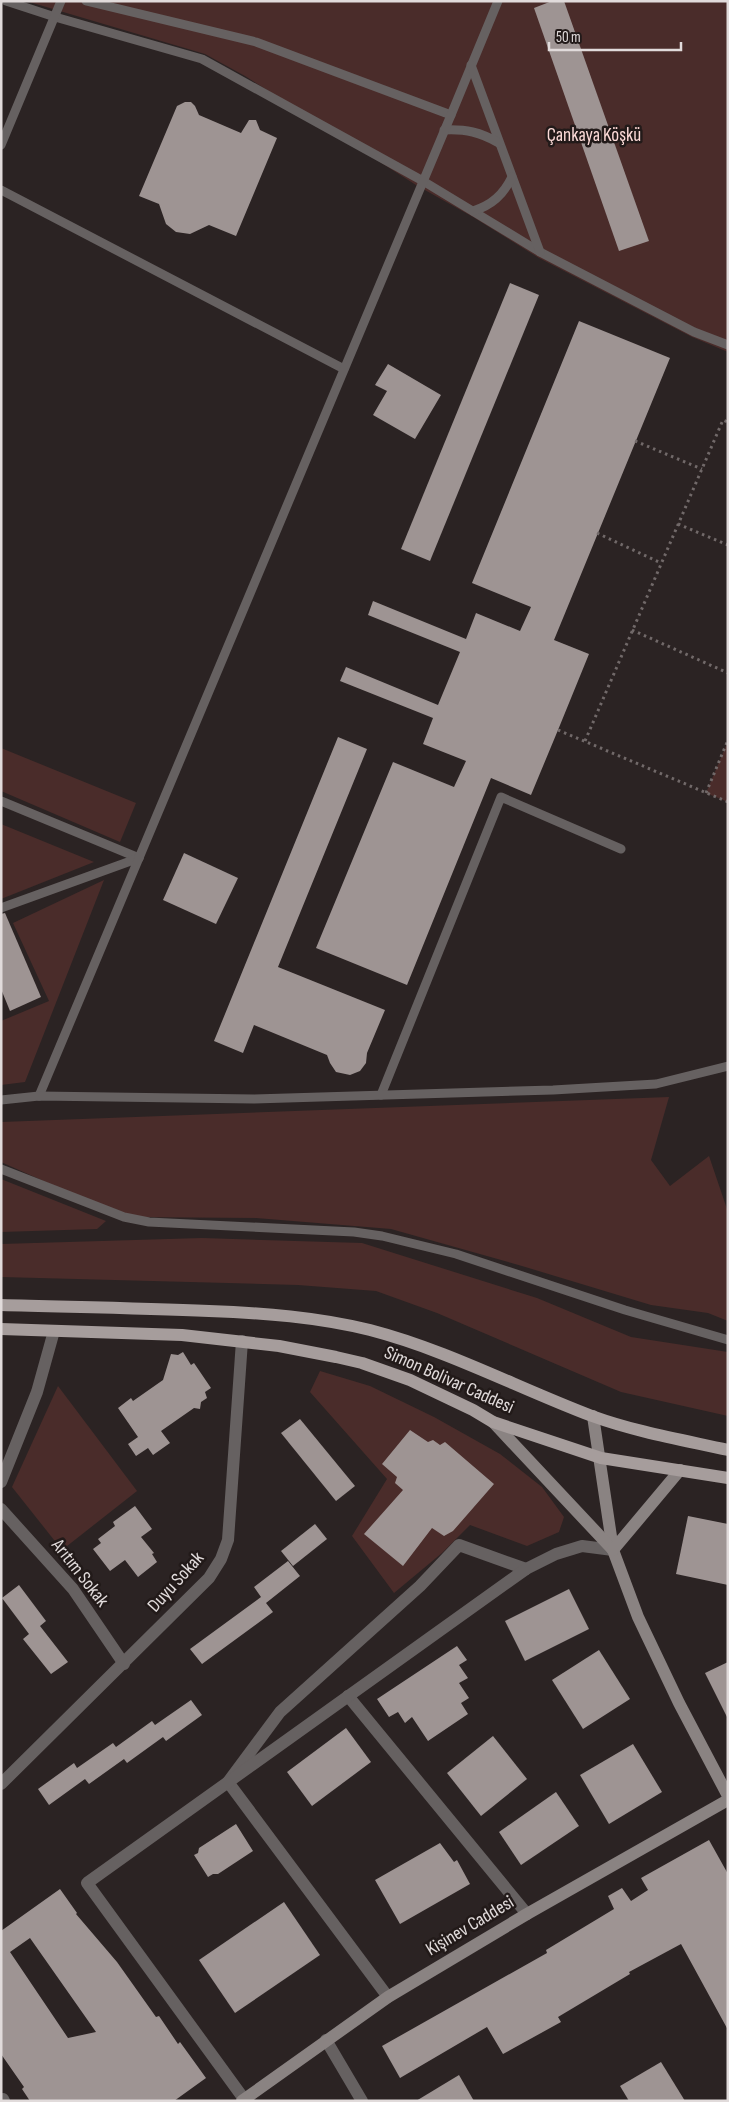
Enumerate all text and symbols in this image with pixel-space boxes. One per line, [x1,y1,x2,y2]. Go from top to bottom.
scale bar [549,20,682,52]
text: 50 m [556,28,581,47]
park label: Çankaya Köşkü [547,124,641,147]
street label: Simon Bolivar Caddesi [381,1341,517,1419]
street label: Arıtım Sokak [46,1534,114,1612]
street label: Duyu Sokak [143,1546,210,1617]
street label: Kişinev Caddesi [422,1891,518,1961]

